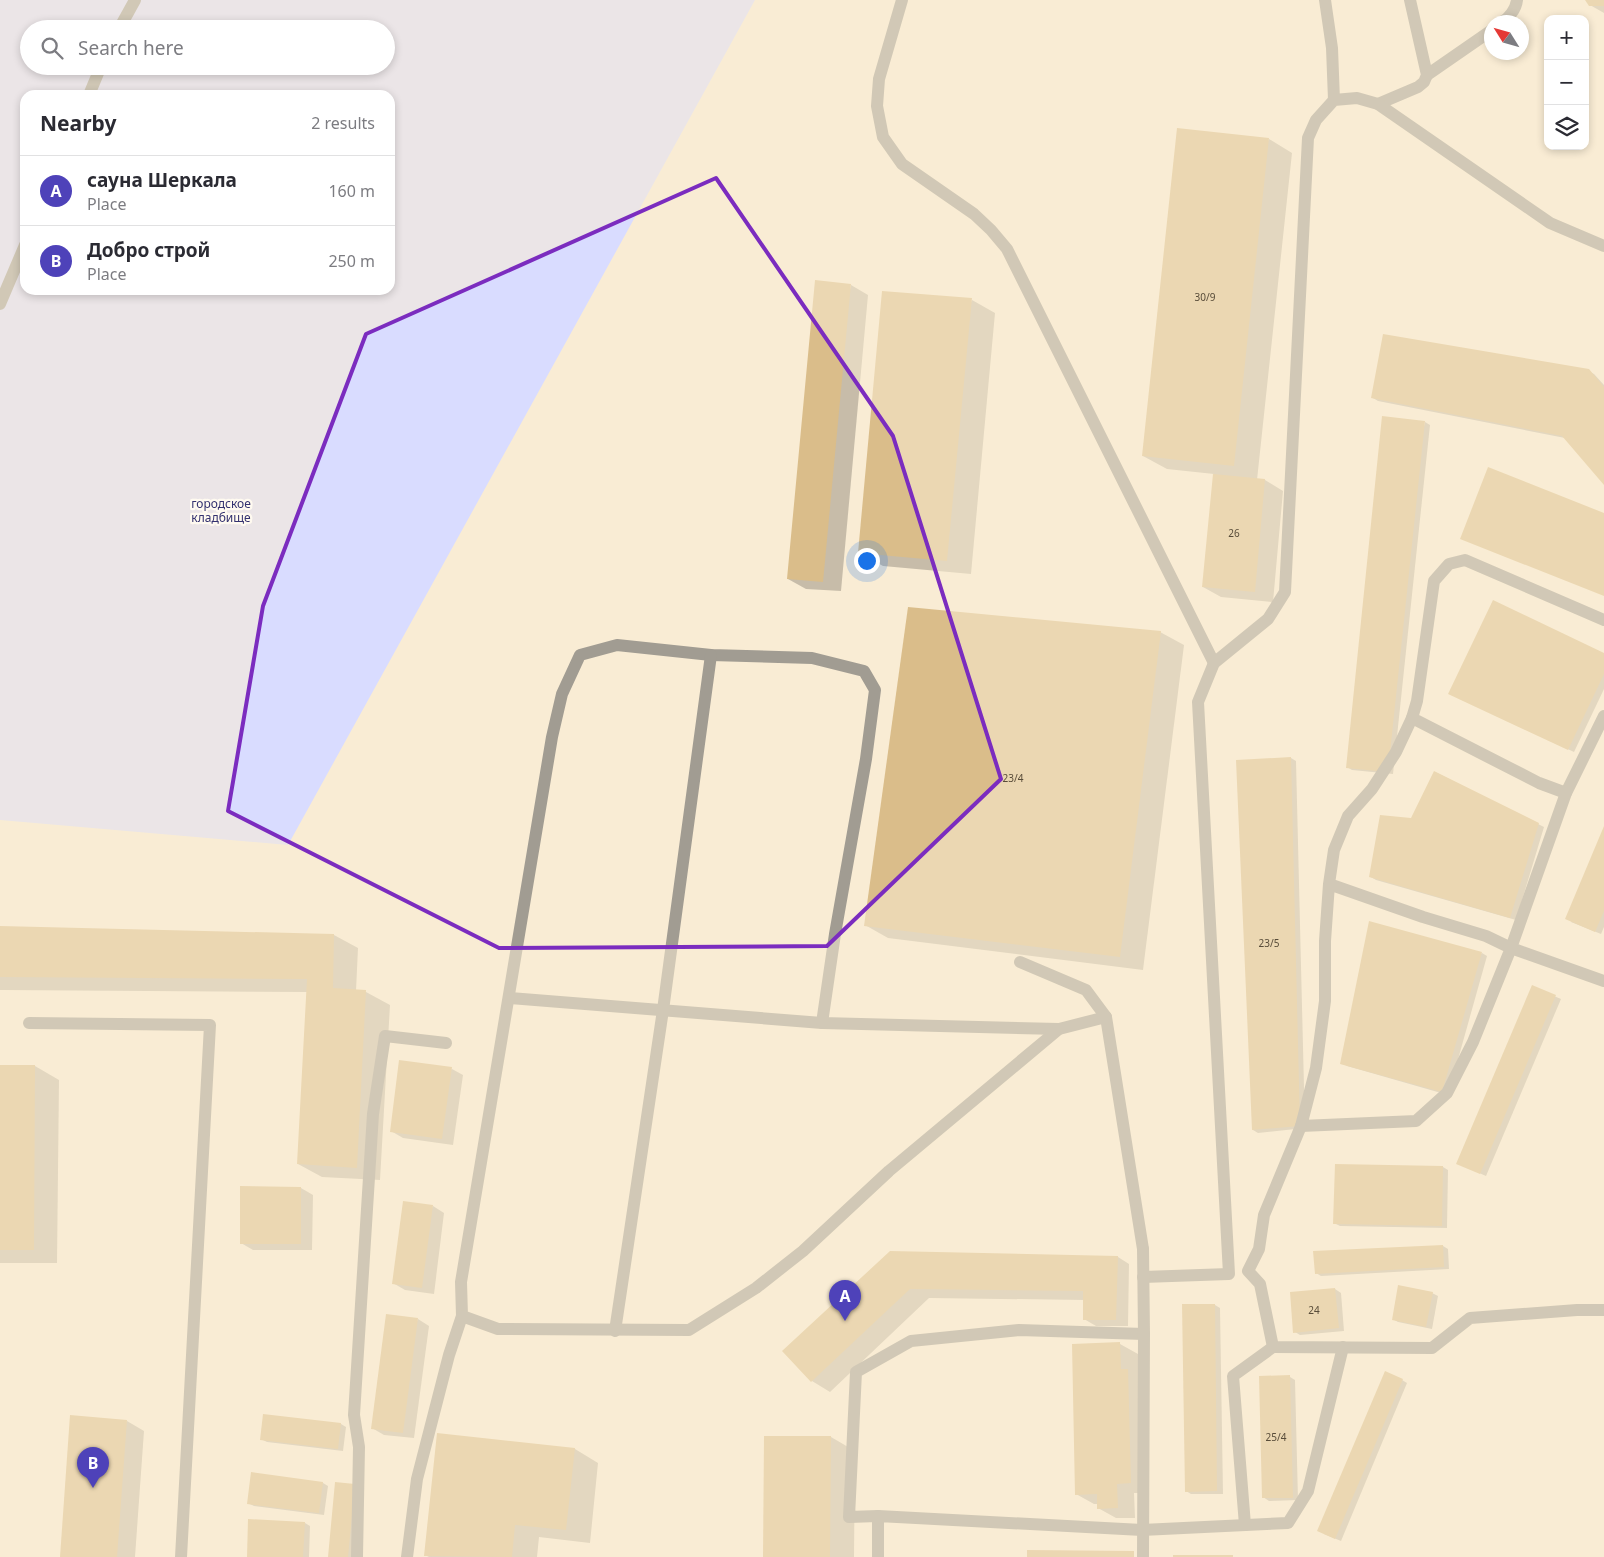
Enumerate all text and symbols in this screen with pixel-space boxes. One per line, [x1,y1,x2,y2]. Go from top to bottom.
north arrow [1484,15,1529,60]
map controls [1544,15,1589,150]
button: + [1544,15,1589,60]
search box [20,20,395,75]
icon: search [38,34,66,62]
text: Search here [78,35,184,61]
button: − [1544,60,1589,105]
button: layers [1544,105,1589,150]
text: Nearby [40,109,116,137]
text: 2 results [311,112,375,134]
text: сауна Шеркала [87,167,237,193]
text: A [50,180,62,202]
text: 160 m [328,180,375,202]
text: Place [87,193,127,215]
text: Добро строй [87,237,210,263]
text: B [51,250,61,272]
text: 250 m [328,250,375,272]
text: Place [87,263,127,285]
house number: 30/9 [1195,290,1216,304]
park label: городское кладбище [191,495,251,526]
house number: 26 [1228,526,1240,540]
your location [854,548,880,574]
house number: 23/4 [1003,771,1024,785]
house number: 23/5 [1259,936,1280,950]
pin: A [829,1280,861,1321]
house number: 24 [1308,1303,1320,1317]
house number: 25/4 [1266,1430,1287,1444]
pin: B [77,1447,109,1488]

